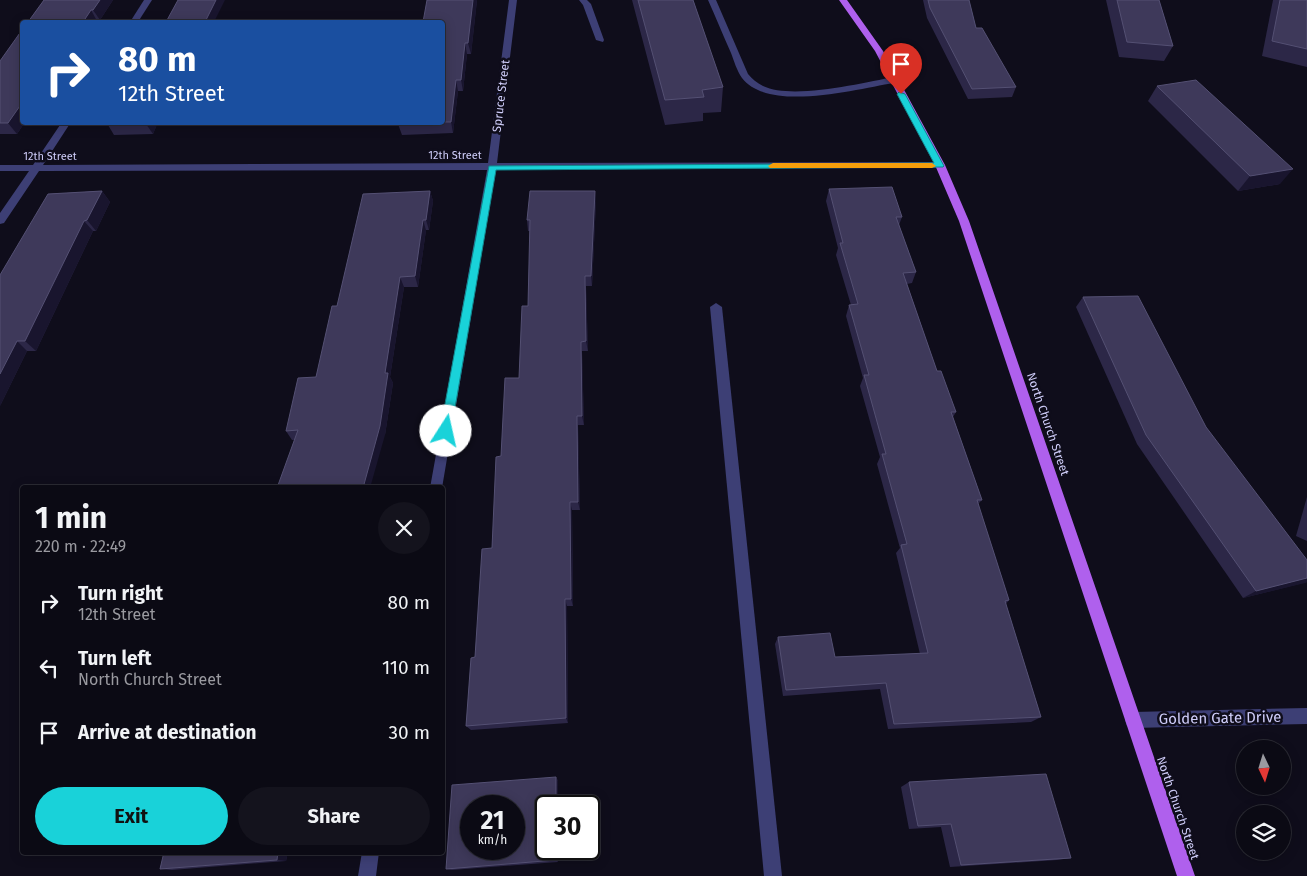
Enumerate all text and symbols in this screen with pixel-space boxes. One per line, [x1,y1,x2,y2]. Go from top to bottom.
text: 80 m [118,38,197,80]
icon: right [35,40,100,105]
pin [880,43,922,94]
icon: arrive [887,50,915,78]
street label: Spruce Street [490,58,512,133]
text: 12th Street [118,80,225,107]
street label: 12th Street [428,149,482,162]
street label: 12th Street [23,150,77,163]
street label: North Church Street [1024,371,1072,478]
position arrow [419,404,471,456]
text: 1 min [35,500,107,536]
button: close [378,502,430,554]
text: 220 m · 22:49 [35,537,126,556]
text: Turn right [78,582,163,605]
icon: right [35,589,63,617]
text: 80 m [388,591,430,614]
text: 12th Street [78,605,156,624]
text: Turn left [78,647,152,670]
icon: left [35,654,63,682]
text: 110 m [382,656,430,679]
text: North Church Street [78,670,222,689]
street label: Golden Gate Drive [1159,708,1281,728]
icon: arrive [35,719,63,747]
text: Arrive at destination [78,721,257,744]
text: 30 m [389,721,430,744]
north arrow [1236,740,1291,795]
map controls [1236,740,1291,860]
street label: North Church Street [1154,755,1202,862]
button: Exit [35,787,228,845]
button: Share [238,787,430,845]
speed limit sign: 30 [535,795,600,860]
button: layers [1236,805,1291,860]
text: 21 [481,806,504,836]
text: km/h [478,833,507,847]

